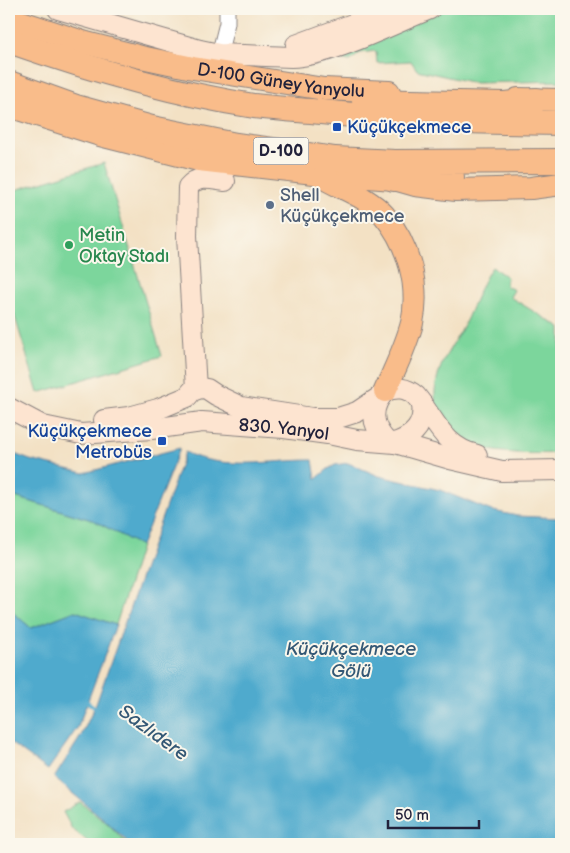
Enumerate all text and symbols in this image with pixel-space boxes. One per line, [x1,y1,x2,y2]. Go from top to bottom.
street label: D-100 Güney Yanyolu [196,58,365,101]
place label: Küçükçekmece [347,117,472,138]
marker: Küçükçekmece [331,121,343,133]
road number: D-100 [254,138,308,164]
place label: Shell Küçükçekmece [280,185,405,227]
marker: Shell Küçükçekmece [264,199,276,211]
place label: Metin Oktay Stadı [79,225,169,267]
marker: Metin Oktay Stadı [63,239,75,251]
street label: 830. Yanyol [238,414,330,445]
place label: Küçükçekmece Metrobüs [28,421,152,463]
marker: Küçükçekmece Metrobüs [156,435,168,447]
water label: Küçükçekmece Gölü [286,638,416,683]
water label: Sazlıdere [114,700,192,766]
scale bar [388,798,479,830]
text: 50 m [395,806,429,825]

